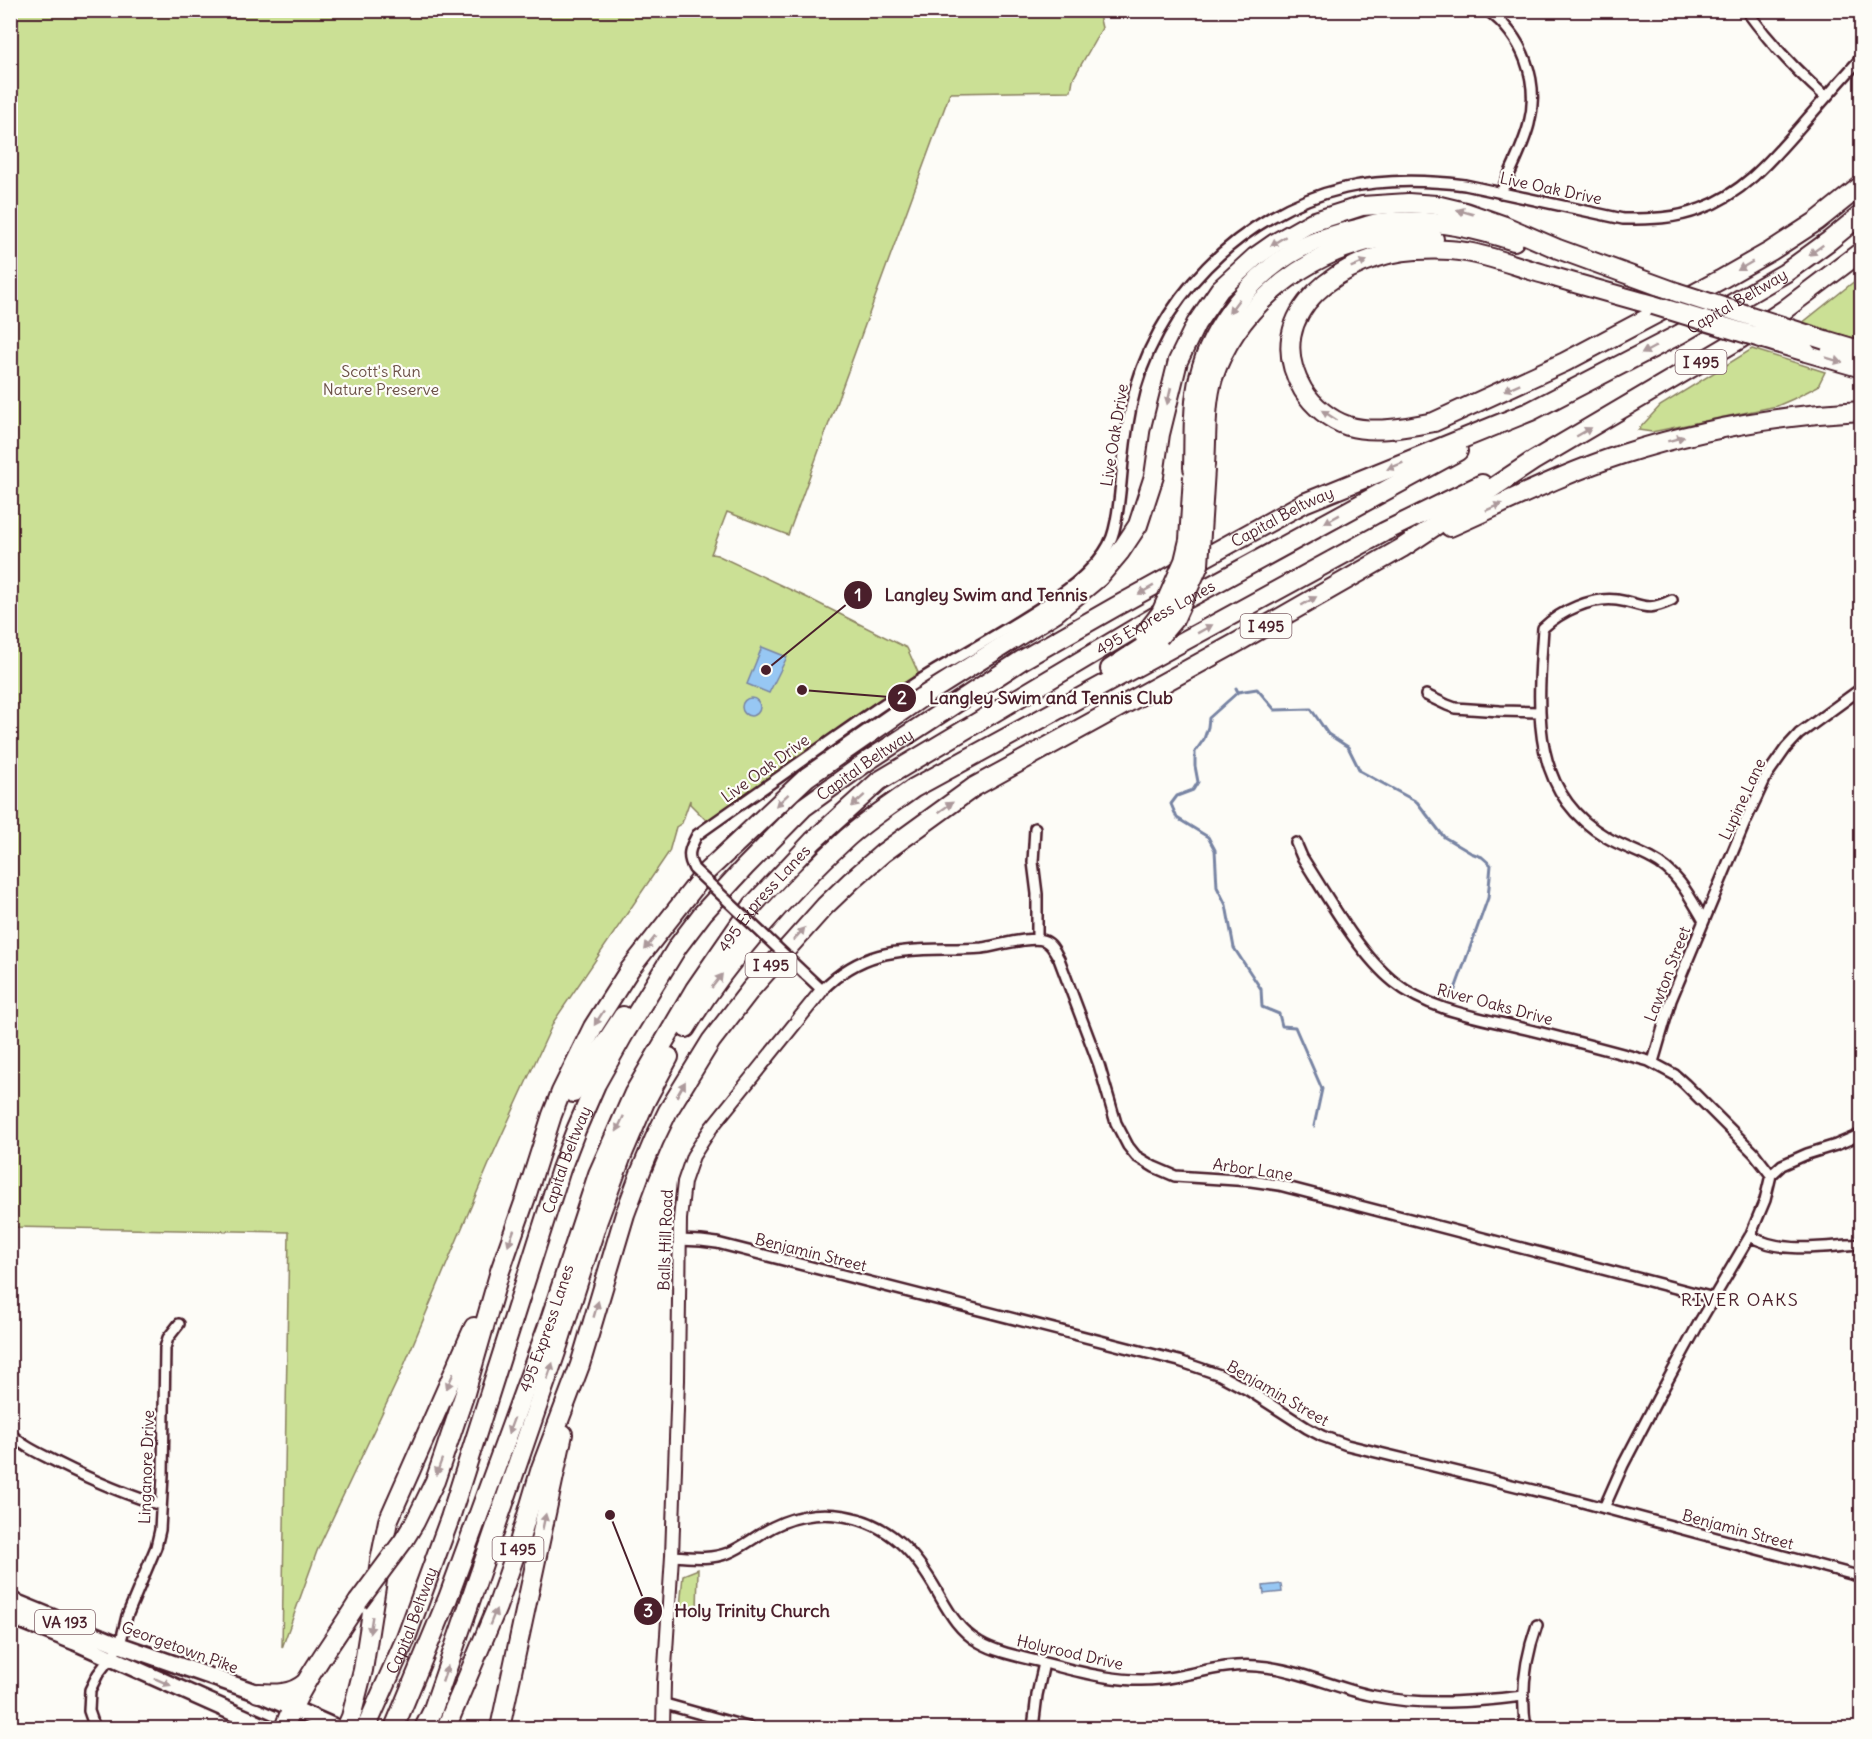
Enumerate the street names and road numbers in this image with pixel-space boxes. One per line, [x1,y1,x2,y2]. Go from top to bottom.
street label: Live Oak Drive [1498,167,1604,209]
street label: Capital Beltway [1683,264,1791,338]
road number: I 495 [1676,350,1726,374]
street label: Live Oak Drive [1096,382,1132,488]
street label: Capital Beltway [1227,482,1336,551]
street label: 495 Express Lanes [1092,576,1218,659]
road number: I 495 [1240,614,1292,638]
street label: Capital Beltway [812,724,917,805]
street label: Live Oak Drive [717,729,813,807]
street label: Lupine Lane [1714,755,1770,843]
street label: 495 Express Lanes [714,841,814,956]
street label: Lawton Street [1640,923,1695,1024]
road number: I 495 [746,953,796,977]
street label: River Oaks Drive [1435,979,1555,1029]
street label: Capital Beltway [538,1103,595,1216]
street label: Arbor Lane [1212,1153,1294,1185]
street label: Balls Hill Road [653,1189,677,1291]
street label: Benjamin Street [753,1228,870,1276]
street label: 495 Express Lanes [515,1262,578,1395]
street label: Benjamin Street [1223,1356,1333,1431]
street label: Linganore Drive [134,1410,158,1524]
street label: Benjamin Street [1680,1505,1796,1554]
road number: I 495 [492,1537,544,1561]
street label: Capital Beltway [381,1564,441,1677]
road number: VA 193 [35,1610,95,1634]
street label: Georgetown Pike [119,1617,241,1677]
street label: Holyrood Drive [1015,1630,1125,1674]

